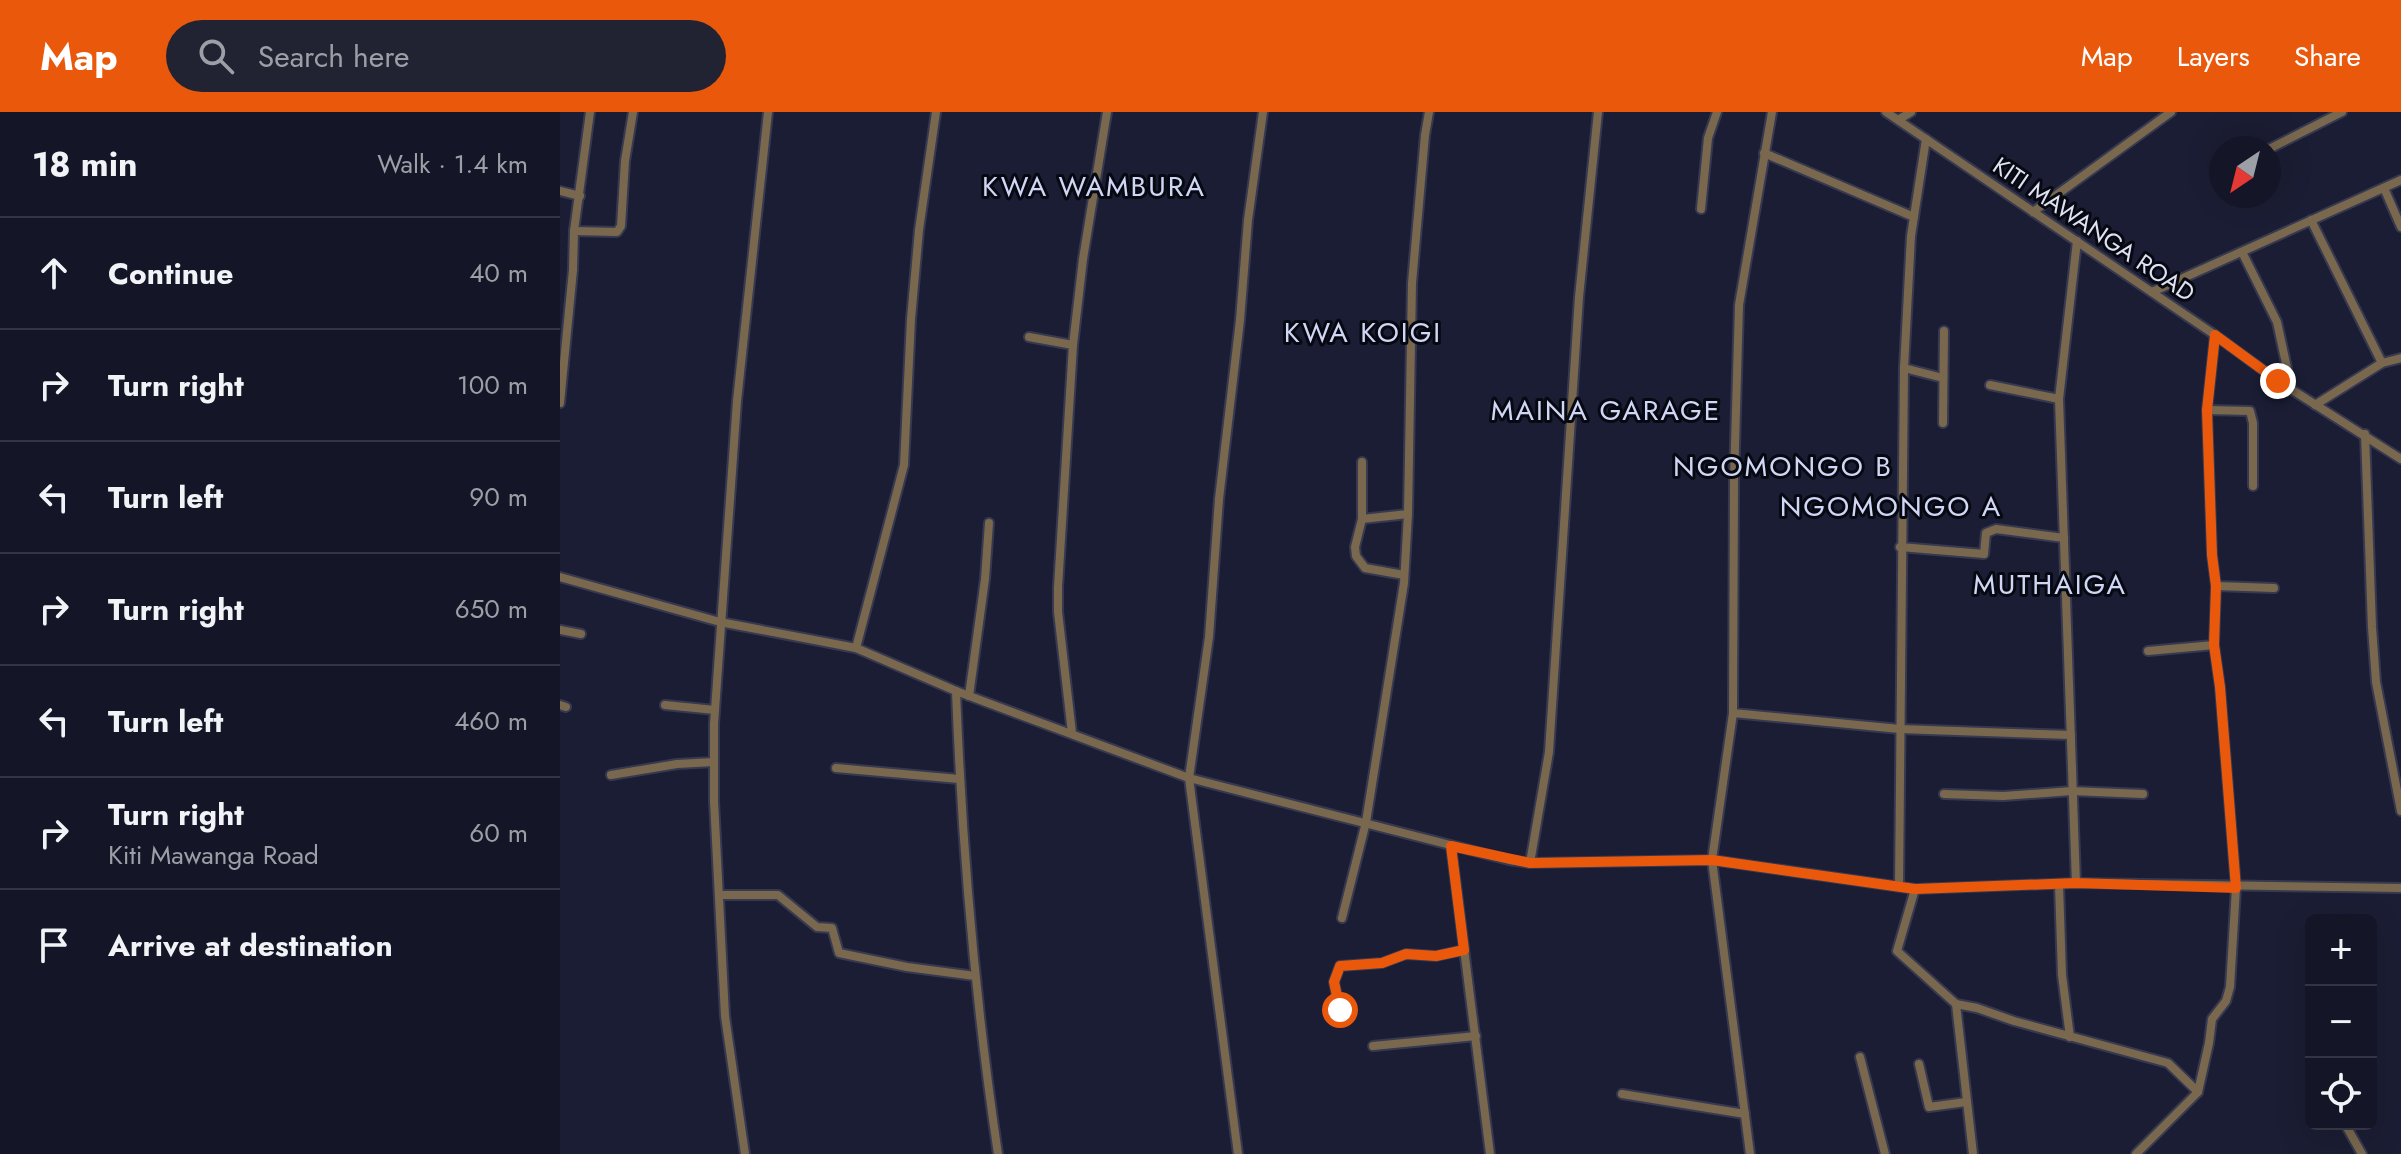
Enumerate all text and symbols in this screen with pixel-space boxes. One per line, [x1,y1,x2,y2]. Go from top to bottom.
search box [166,20,726,92]
text: Map [40,29,118,84]
icon: search [194,34,238,78]
text: Search here [258,35,410,78]
text: Map [2081,36,2133,77]
text: Layers [2177,36,2250,77]
text: Share [2294,36,2361,77]
north arrow [2209,136,2281,208]
text: 18 min [32,140,138,189]
text: Walk · 1.4 km [377,145,528,183]
street label: KITI MAWANGA ROAD [1986,148,2202,310]
district label: KWA WAMBURA [982,166,1206,207]
icon: ahead [32,251,76,295]
text: Continue [108,252,234,295]
text: 40 m [469,254,528,292]
district label: KWA KOIGI [1284,312,1442,353]
icon: right [32,363,76,407]
route end [2260,363,2296,399]
text: Turn right [108,364,244,407]
text: 100 m [457,366,528,404]
district label: MAINA GARAGE [1491,390,1721,431]
district label: NGOMONGO B [1673,446,1893,487]
icon: left [32,475,76,519]
text: Turn left [108,476,223,519]
text: 90 m [469,478,528,516]
district label: NGOMONGO A [1780,486,2002,527]
district label: MUTHAIGA [1973,564,2127,605]
icon: right [32,587,76,631]
text: Turn right [108,588,244,631]
text: 650 m [455,590,528,628]
icon: left [32,699,76,743]
text: Turn left [108,700,223,743]
text: 460 m [454,702,528,740]
text: Turn right [108,793,244,836]
icon: right [32,811,76,855]
text: 60 m [469,814,528,852]
text: Kiti Mawanga Road [108,836,319,874]
map controls [2305,914,2377,1130]
button: + [2305,914,2377,986]
icon: arrive [32,923,76,967]
text: Arrive at destination [108,924,393,967]
button: − [2305,986,2377,1058]
route start [1322,992,1358,1028]
button: locate [2305,1058,2377,1130]

